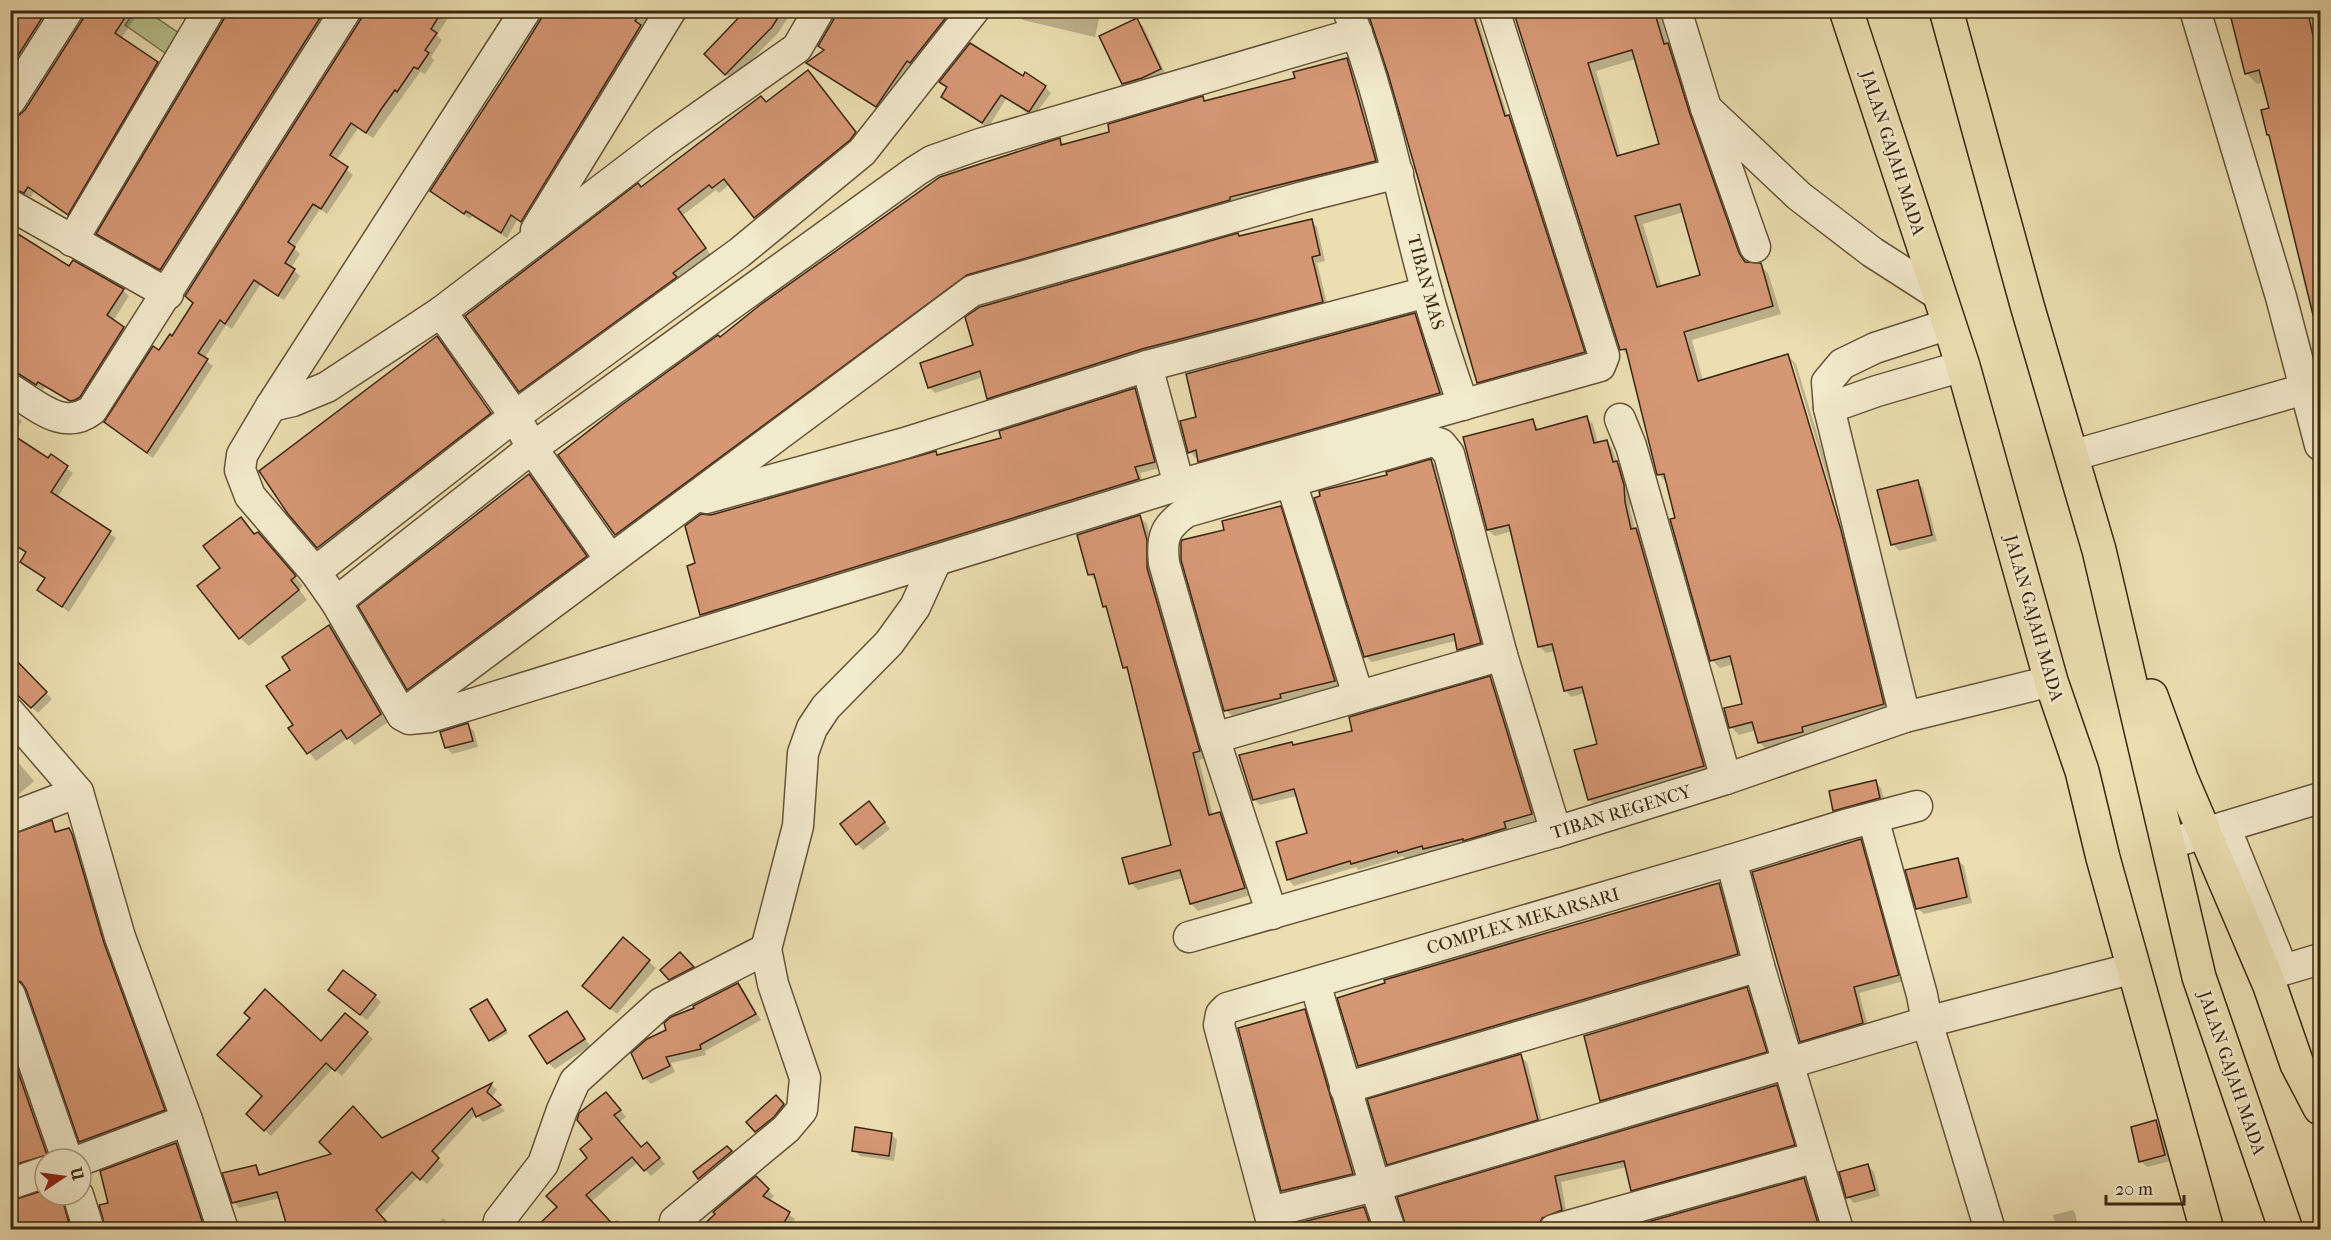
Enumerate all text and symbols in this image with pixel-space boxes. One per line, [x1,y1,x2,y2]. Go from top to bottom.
street label: JALAN GAJAH MADA [1855,66,1929,239]
street label: TIBAN MAS [1403,232,1448,332]
street label: JALAN GAJAH MADA [1999,531,2067,704]
street label: TIBAN REGENCY [1548,781,1695,844]
street label: COMPLEX MEKARSARI [1424,884,1622,959]
street label: JALAN GAJAH MADA [2193,986,2270,1158]
north arrow [33,1147,93,1207]
text: U [66,1165,88,1182]
scale bar [2106,1168,2184,1206]
text: 20 m [2115,1179,2153,1200]

